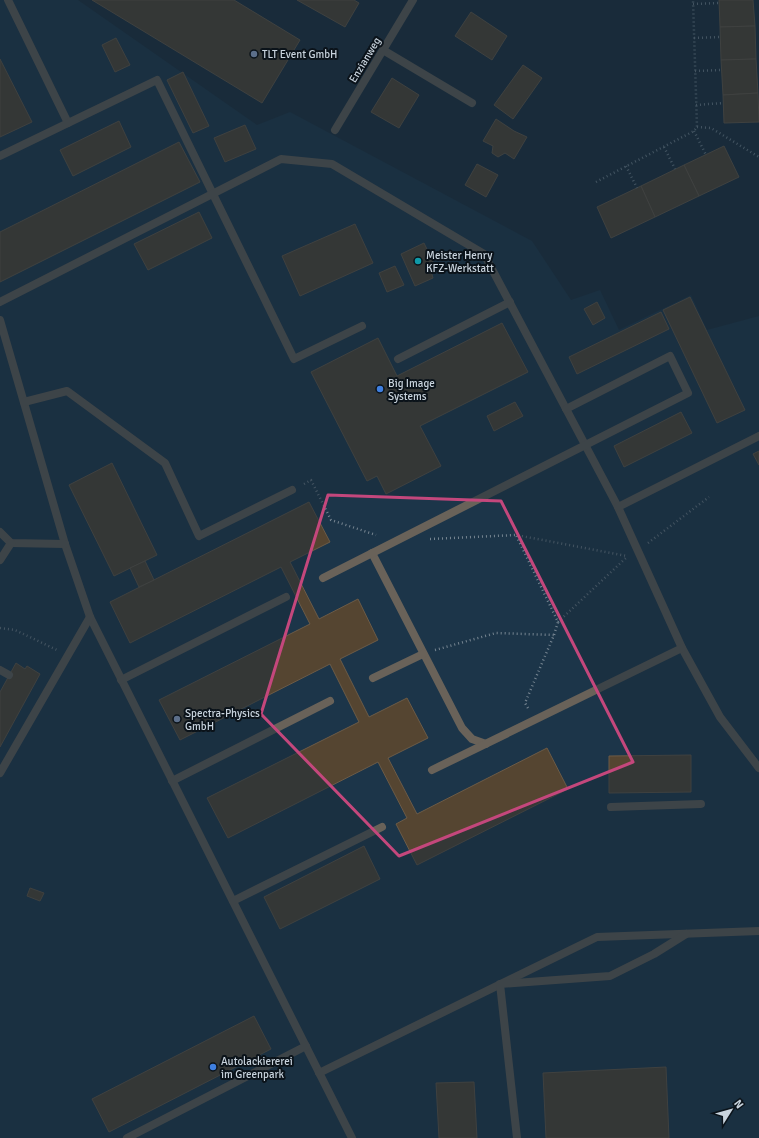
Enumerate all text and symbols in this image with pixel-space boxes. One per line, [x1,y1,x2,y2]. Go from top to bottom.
street label: Enzianweg [346,35,384,85]
place label: TLT Event GmbH [262,48,338,61]
marker: TLT Event GmbH [249,49,259,59]
place label: Meister Henry KFZ-Werkstatt [426,249,494,275]
marker: Meister Henry KFZ-Werkstatt [413,256,423,266]
place label: Big Image Systems [388,377,435,403]
marker: Big Image Systems [375,384,385,394]
place label: Spectra-Physics GmbH [185,707,260,733]
marker: Spectra-Physics GmbH [172,714,182,724]
place label: Autolackiererei im Greenpark [221,1055,293,1081]
marker: Autolackiererei im Greenpark [208,1062,218,1072]
north arrow [711,1090,751,1130]
text: N [731,1097,746,1111]

